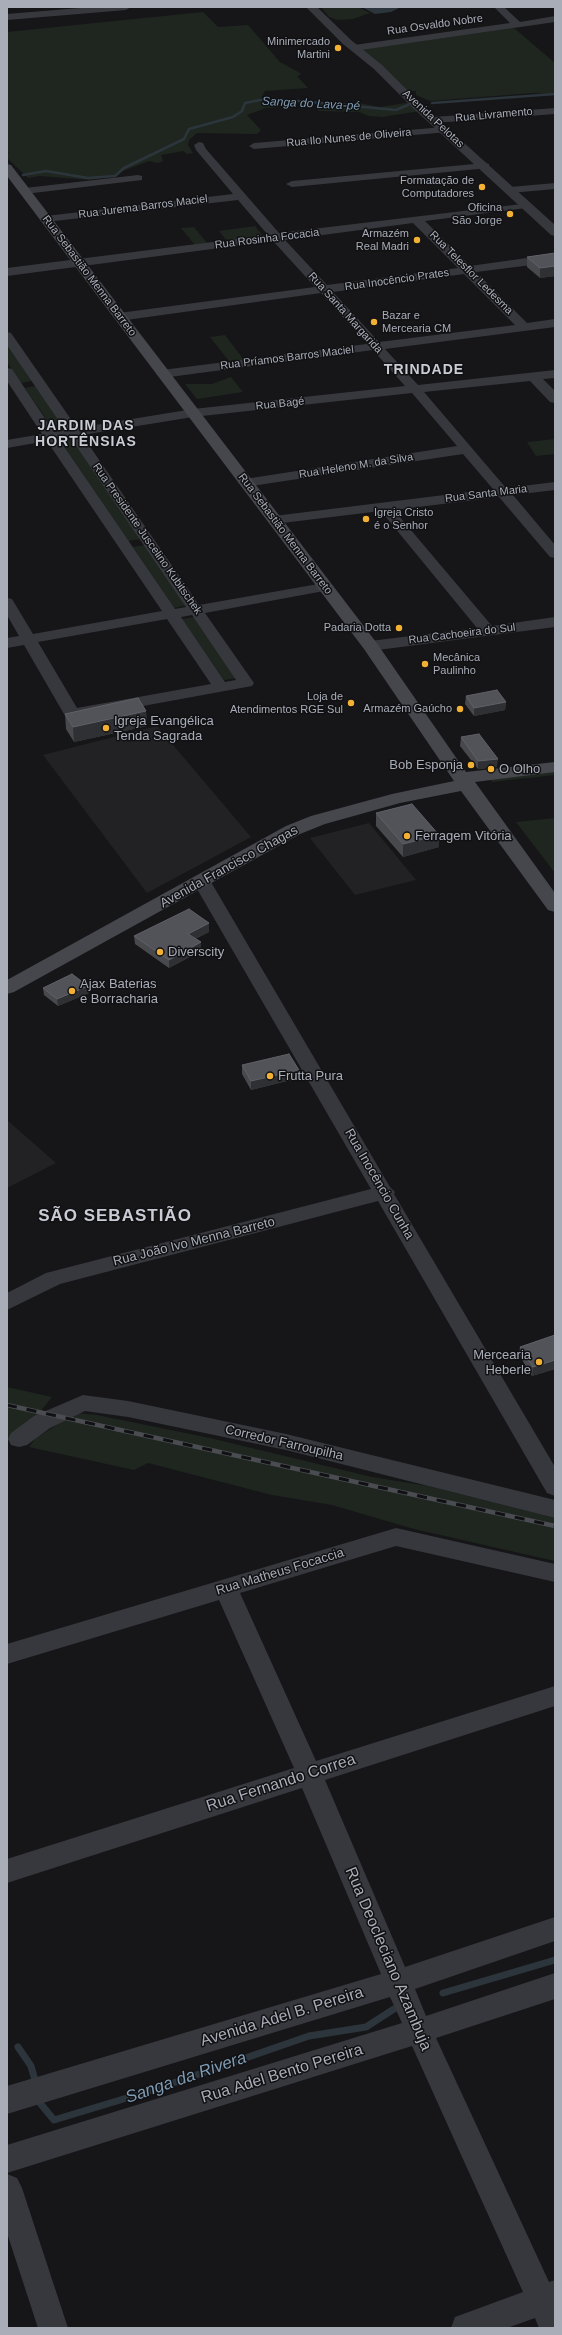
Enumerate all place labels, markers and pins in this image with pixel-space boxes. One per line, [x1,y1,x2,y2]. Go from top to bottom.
place label: Minimercado Martini [267,35,330,61]
marker: Minimercado Martini [333,43,343,53]
place label: Formatação de Computadores [400,174,474,200]
marker: Formatação de Computadores [477,182,487,192]
place label: Oficina São Jorge [452,201,502,227]
marker: Oficina São Jorge [505,209,515,219]
place label: Armazém Real Madri [356,227,409,253]
marker: Armazém Real Madri [412,235,422,245]
place label: Bazar e Mercearia CM [382,309,451,335]
marker: Bazar e Mercearia CM [369,317,379,327]
place label: Igreja Cristo é o Senhor [374,506,433,532]
marker: Igreja Cristo é o Senhor [361,514,371,524]
place label: Padaria Dotta [324,621,391,635]
marker: Padaria Dotta [394,623,404,633]
place label: Mecânica Paulinho [433,651,480,677]
marker: Mecânica Paulinho [420,659,430,669]
place label: Loja de Atendimentos RGE Sul [230,690,343,716]
marker: Loja de Atendimentos RGE Sul [346,698,356,708]
place label: Armazém Gaúcho [363,702,452,716]
marker: Armazém Gaúcho [455,704,465,714]
place label: Igreja Evangélica Tenda Sagrada [114,713,214,744]
marker: Igreja Evangélica Tenda Sagrada [101,723,111,733]
place label: Bob Esponja [389,757,463,773]
marker: Bob Esponja [466,760,476,770]
place label: O Olho [499,761,540,777]
marker: O Olho [486,764,496,774]
place label: Ferragem Vitória [415,828,512,844]
marker: Ferragem Vitória [402,831,412,841]
place label: Diverscity [168,944,224,960]
marker: Diverscity [155,947,165,957]
place label: Ajax Baterias e Borracharia [80,976,158,1007]
marker: Ajax Baterias e Borracharia [67,986,77,996]
place label: Frutta Pura [278,1068,343,1084]
marker: Frutta Pura [265,1071,275,1081]
place label: Mercearia Heberle [473,1347,531,1378]
marker: Mercearia Heberle [534,1357,544,1367]

